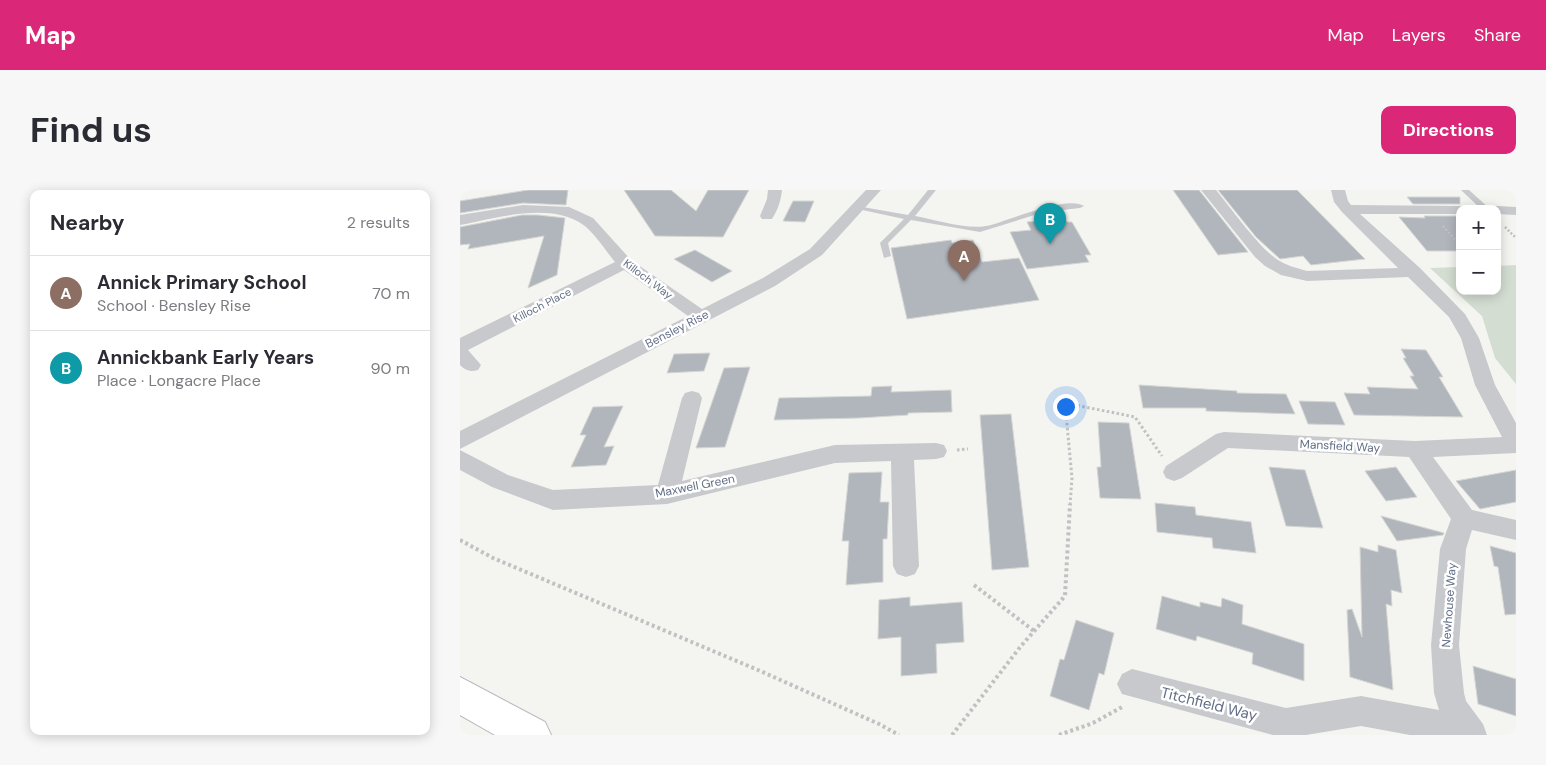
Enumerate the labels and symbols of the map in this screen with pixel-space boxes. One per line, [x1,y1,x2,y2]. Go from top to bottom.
pin: B [1034,203,1066,244]
pin: A [948,240,980,281]
street label: Killoch Way [621,256,675,302]
street label: Killoch Place [511,284,573,326]
street label: Bensley Rise [643,306,711,352]
your location [1053,394,1079,420]
street label: Mansfield Way [1299,436,1381,456]
street label: Maxwell Green [654,470,736,502]
street label: Newhouse Way [1438,562,1460,648]
street label: Titchfield Way [1159,682,1260,726]

